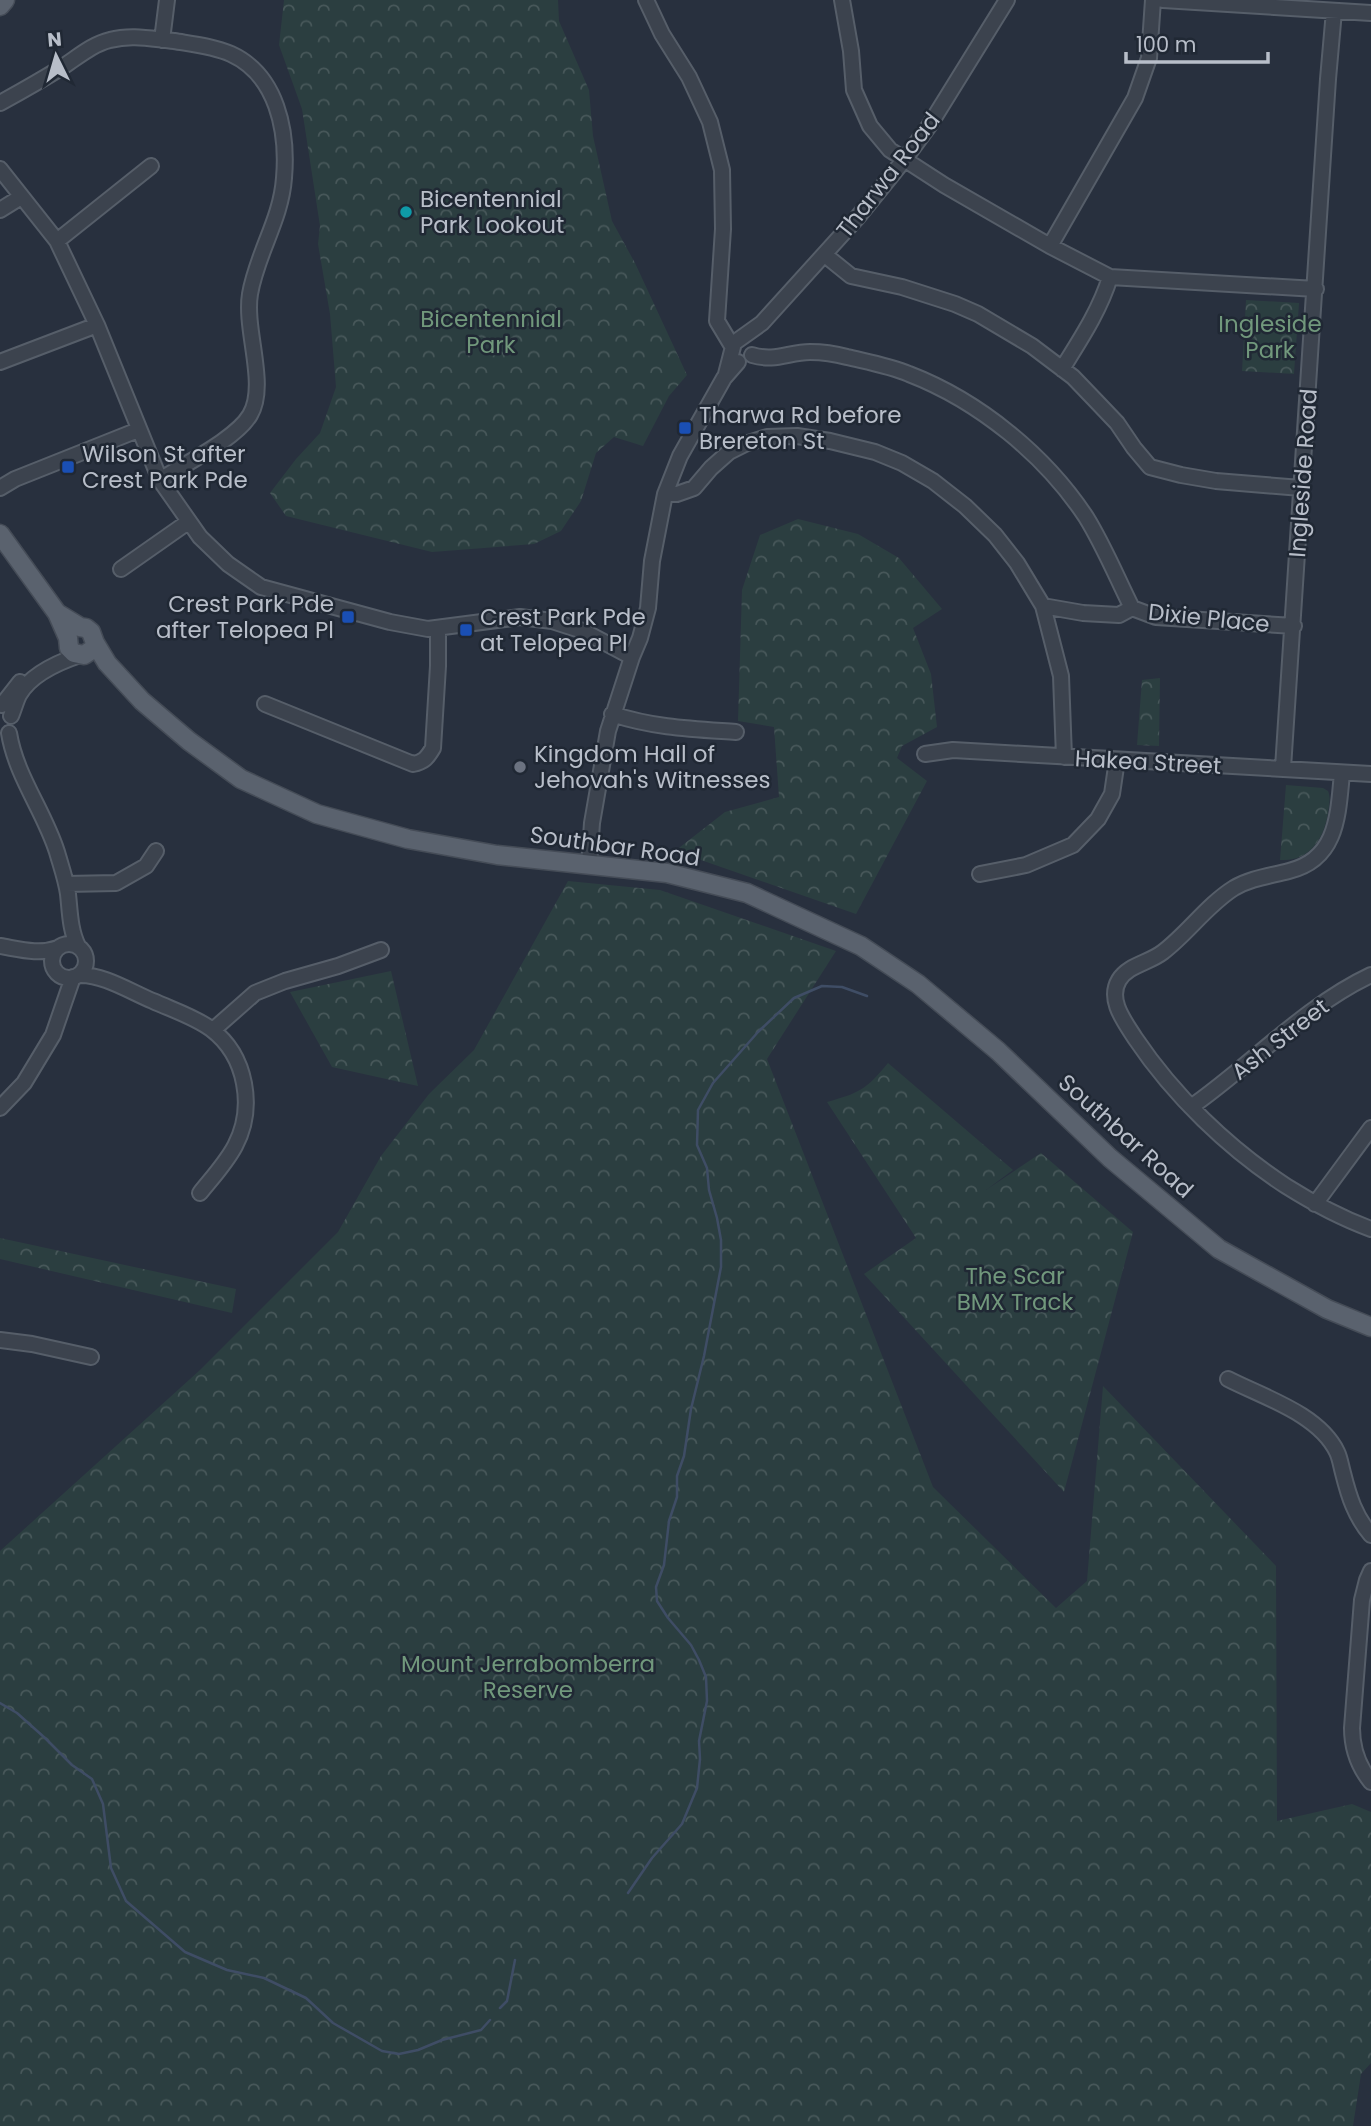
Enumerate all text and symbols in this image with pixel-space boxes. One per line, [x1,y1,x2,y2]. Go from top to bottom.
north arrow [21,21,91,91]
scale bar [1126,21,1268,65]
text: N [46,25,63,54]
text: 100 m [1136,30,1196,59]
street label: Tharwa Road [829,105,947,245]
place label: Bicentennial Park Lookout [420,183,564,241]
marker: Bicentennial Park Lookout [398,204,414,220]
park label: Bicentennial Park [420,303,562,361]
park label: Ingleside Park [1218,308,1322,366]
street label: Ingleside Road [1281,387,1325,559]
place label: Tharwa Rd before Brereton St [699,399,901,457]
marker: Tharwa Rd before Brereton St [677,420,693,436]
place label: Wilson St after Crest Park Pde [82,438,248,496]
marker: Wilson St after Crest Park Pde [60,459,76,475]
place label: Crest Park Pde after Telopea Pl [156,588,334,646]
street label: Dixie Place [1147,596,1271,640]
place label: Crest Park Pde at Telopea Pl [480,601,646,659]
marker: Crest Park Pde after Telopea Pl [340,609,356,625]
marker: Crest Park Pde at Telopea Pl [458,622,474,638]
place label: Kingdom Hall of Jehovah's Witnesses [534,738,771,796]
street label: Hakea Street [1074,742,1222,782]
marker: Kingdom Hall of Jehovah's Witnesses [512,759,528,775]
street label: Southbar Road [528,818,702,874]
street label: Ash Street [1225,991,1335,1087]
street label: Southbar Road [1052,1067,1200,1205]
park label: The Scar BMX Track [957,1260,1074,1318]
park label: Mount Jerrabomberra Reserve [401,1648,655,1706]

